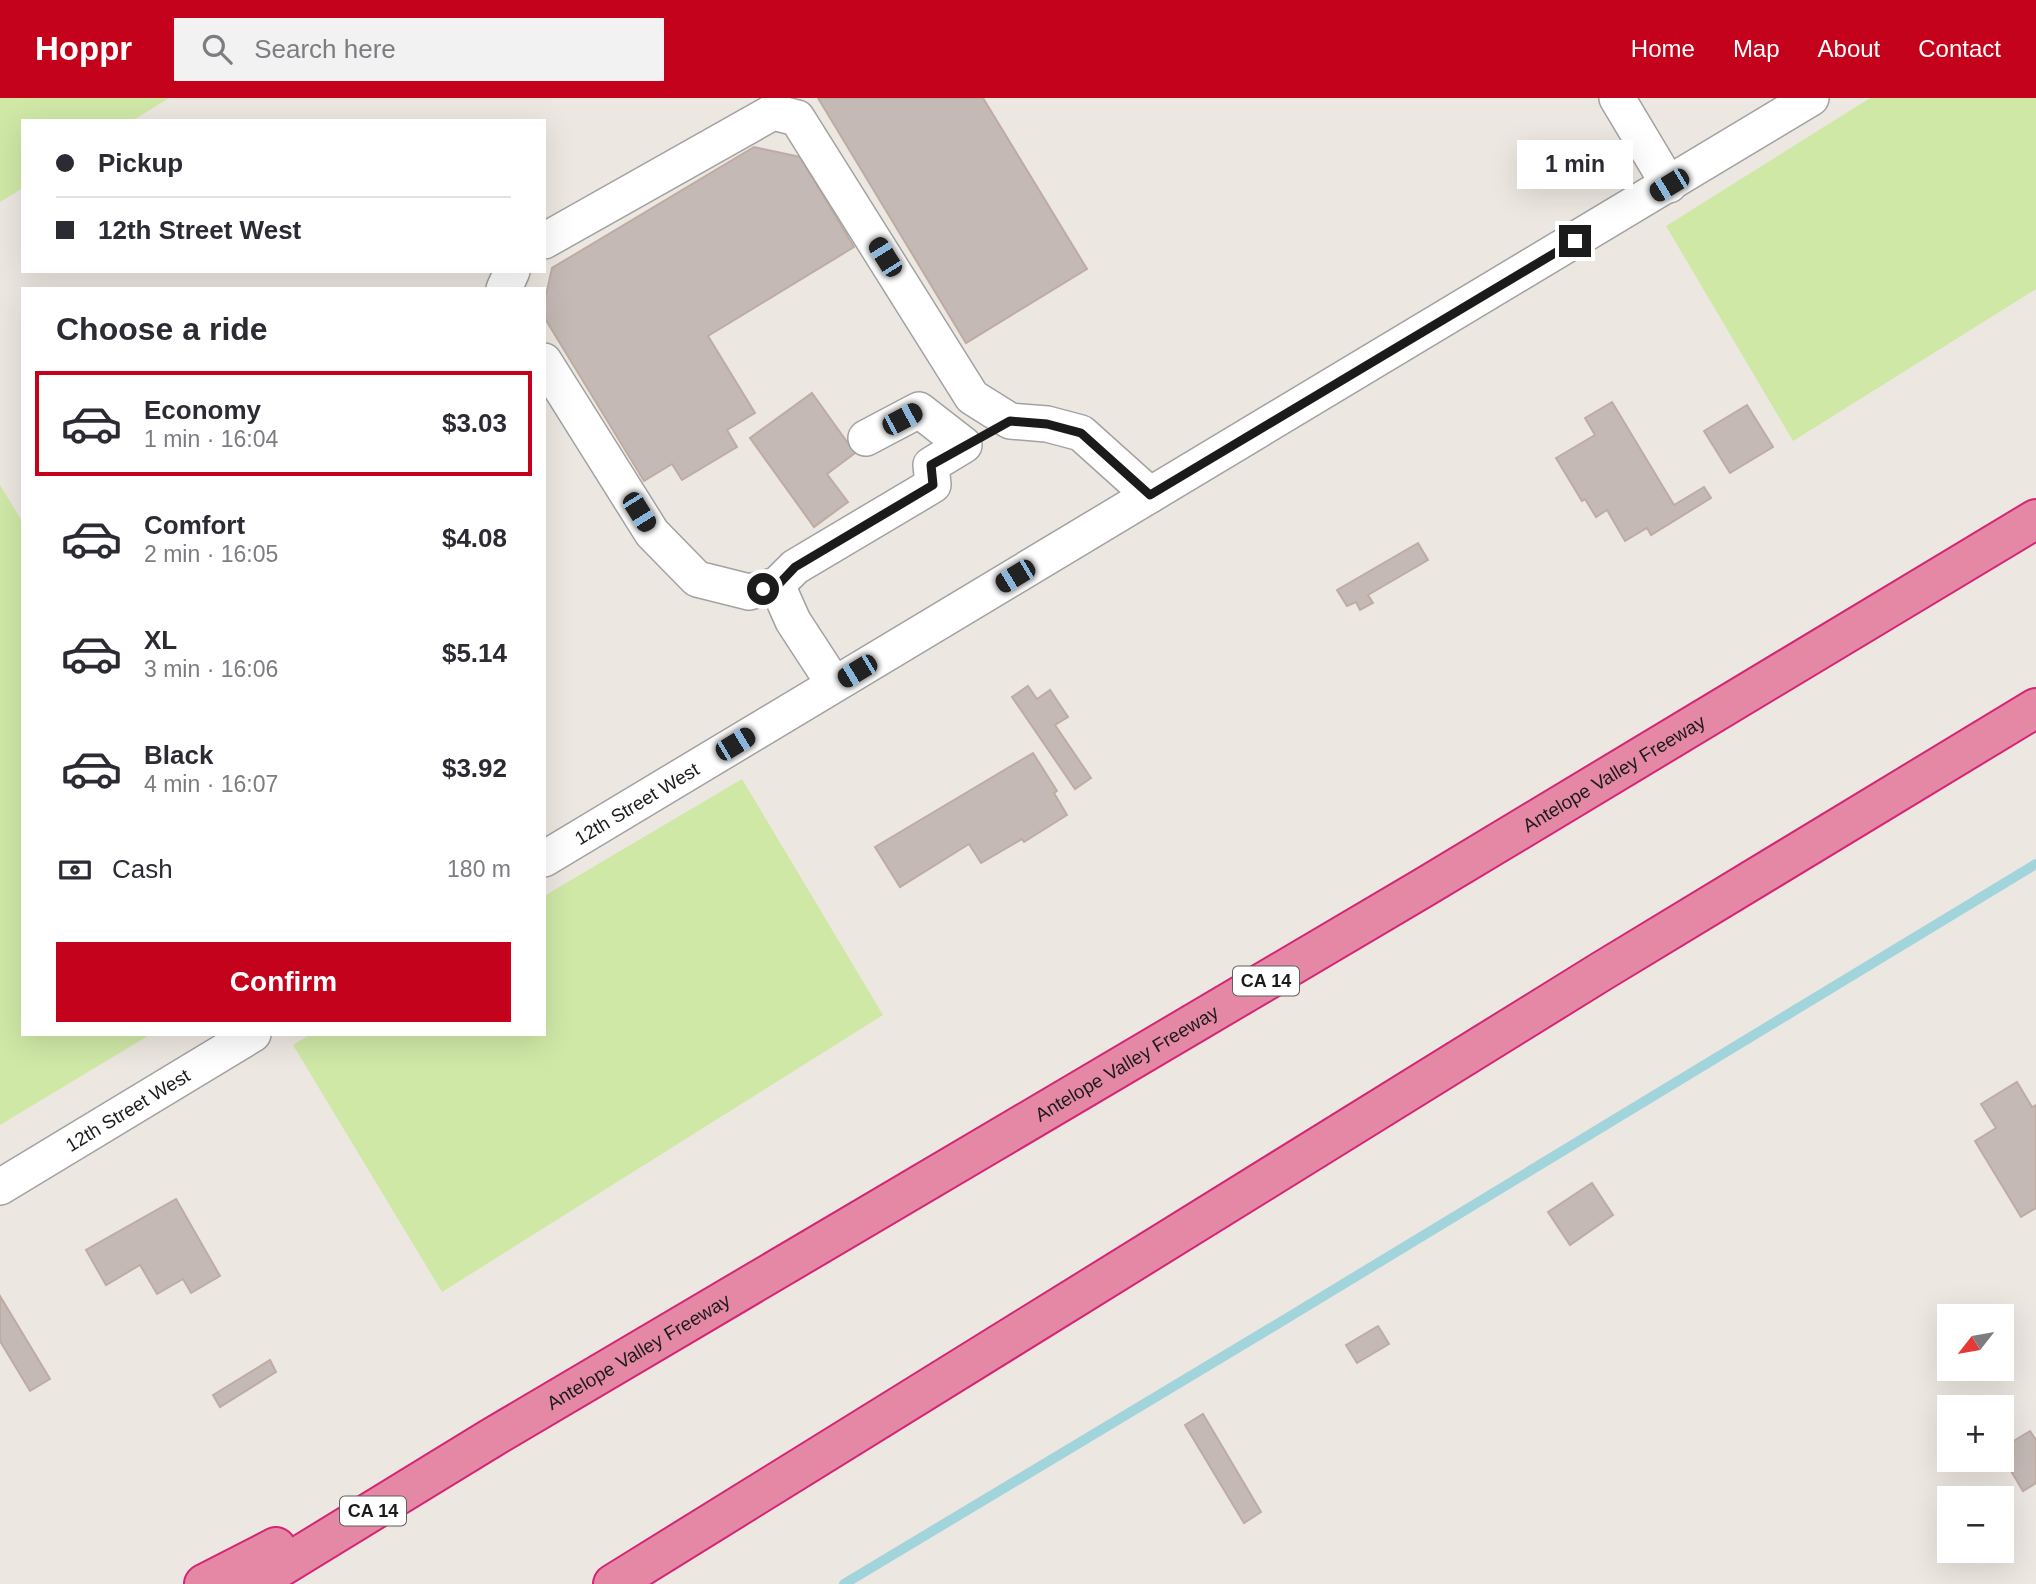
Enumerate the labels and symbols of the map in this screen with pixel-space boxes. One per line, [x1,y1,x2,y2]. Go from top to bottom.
callout: 1 min [1517,139,1633,188]
car [1646,165,1693,205]
route end [1559,225,1591,257]
car [865,234,906,280]
car [879,400,926,438]
car [619,489,660,535]
car [992,556,1039,596]
route start [747,573,779,605]
car [834,651,881,691]
street label: Antelope Valley Freeway [1519,710,1709,836]
car [712,724,759,764]
street label: 12th Street West [571,758,703,849]
road number: CA 14 [1233,966,1299,996]
street label: Antelope Valley Freeway [1031,1001,1222,1125]
street label: 12th Street West [62,1064,194,1155]
street label: Antelope Valley Freeway [543,1289,734,1413]
north arrow [1937,1304,2014,1381]
road number: CA 14 [340,1496,406,1526]

